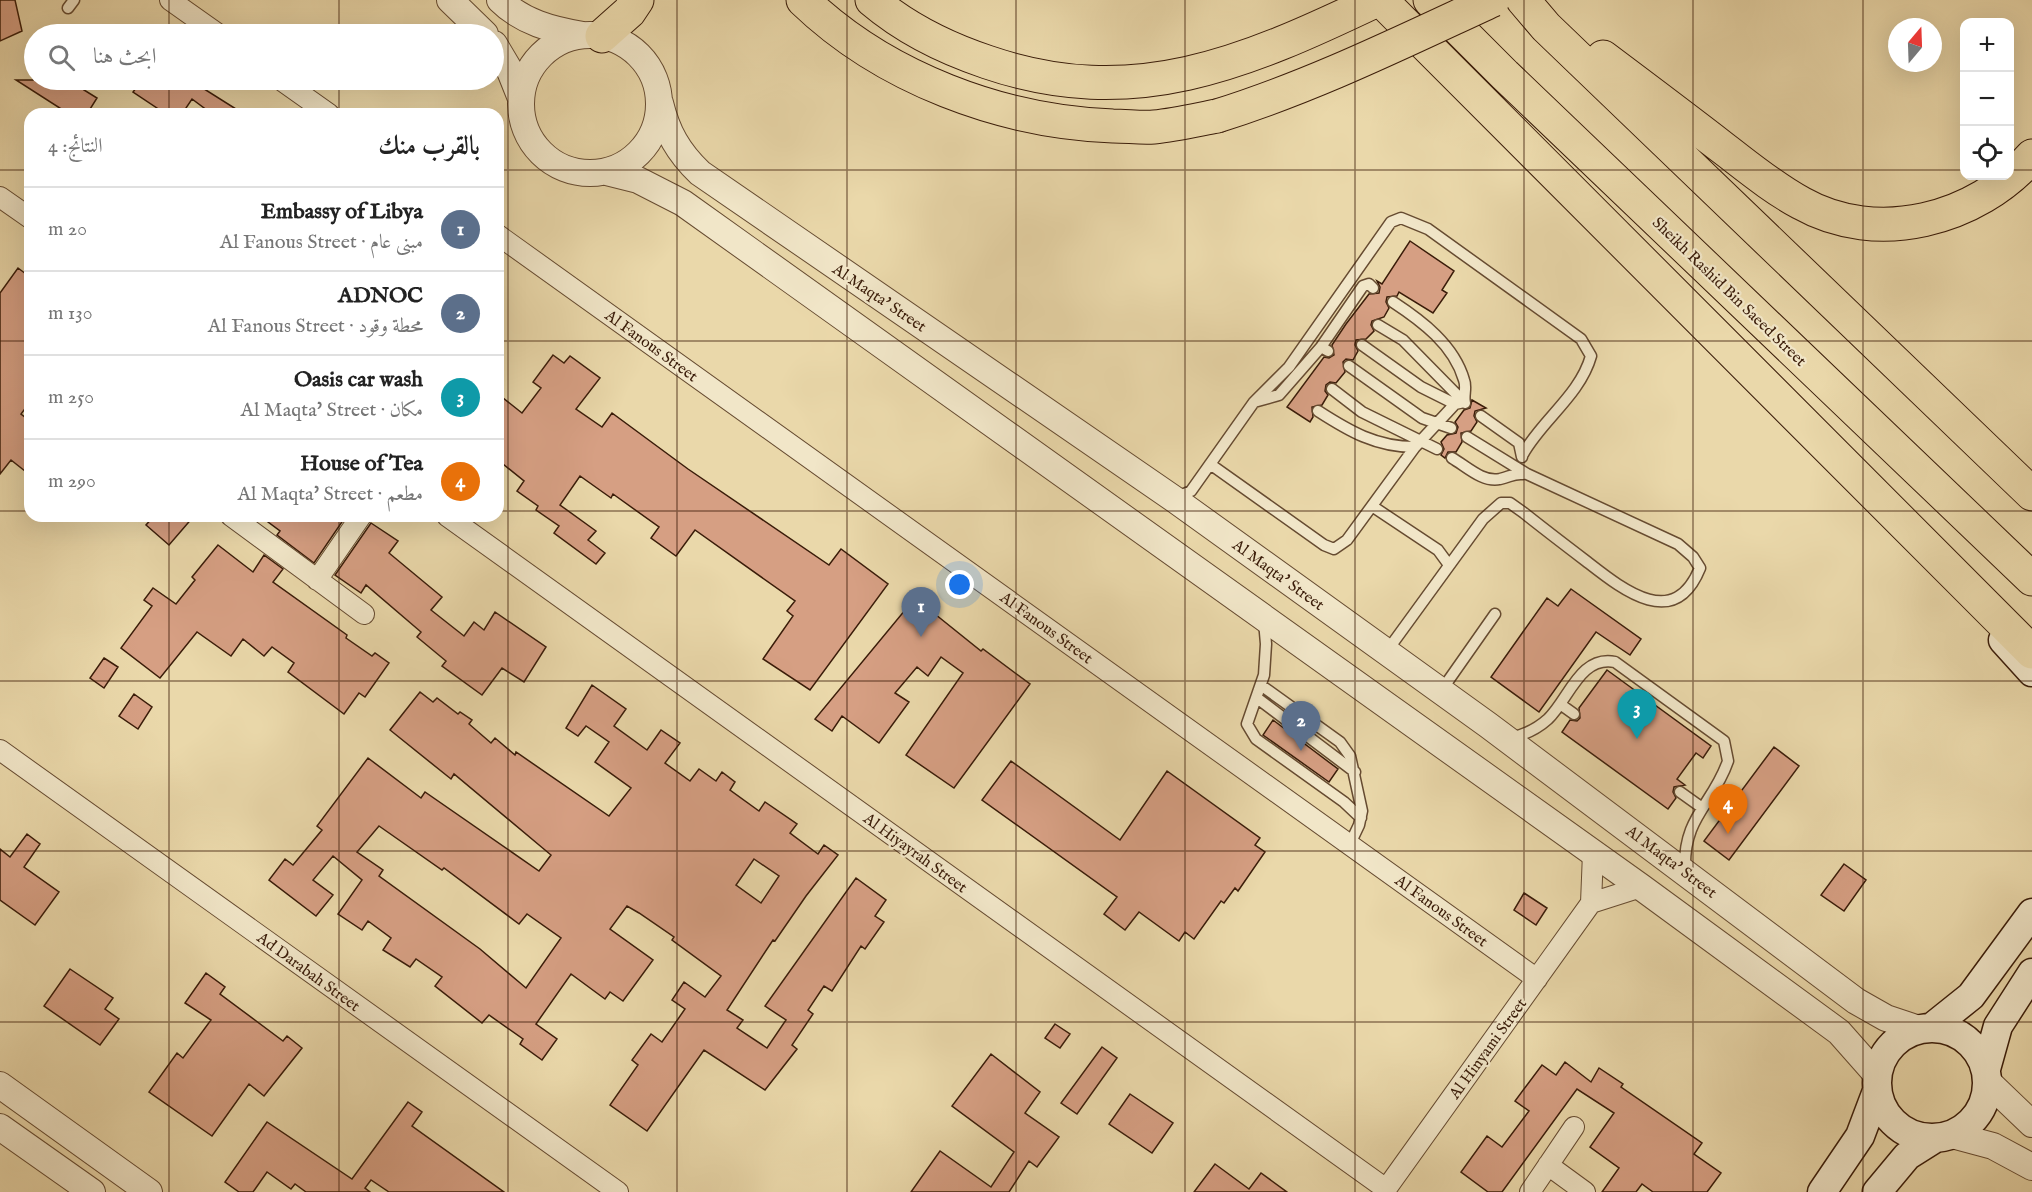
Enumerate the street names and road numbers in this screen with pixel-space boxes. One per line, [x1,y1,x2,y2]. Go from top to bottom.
street label: Sheikh Rashid Bin Saeed Street [1647,213,1810,372]
street label: Al Maqta' Street [827,259,930,338]
street label: Al Fanous Street [600,306,702,387]
street label: Al Maqta' Street [1227,535,1328,616]
street label: Al Fanous Street [995,588,1097,669]
street label: Al Hiyayrah Street [858,809,971,898]
street label: Al Maqta' Street [1621,821,1721,904]
street label: Al Fanous Street [1390,871,1492,952]
street label: Ad Darabah Street [252,928,364,1017]
street label: Al Hinyami Street [1445,994,1532,1104]

